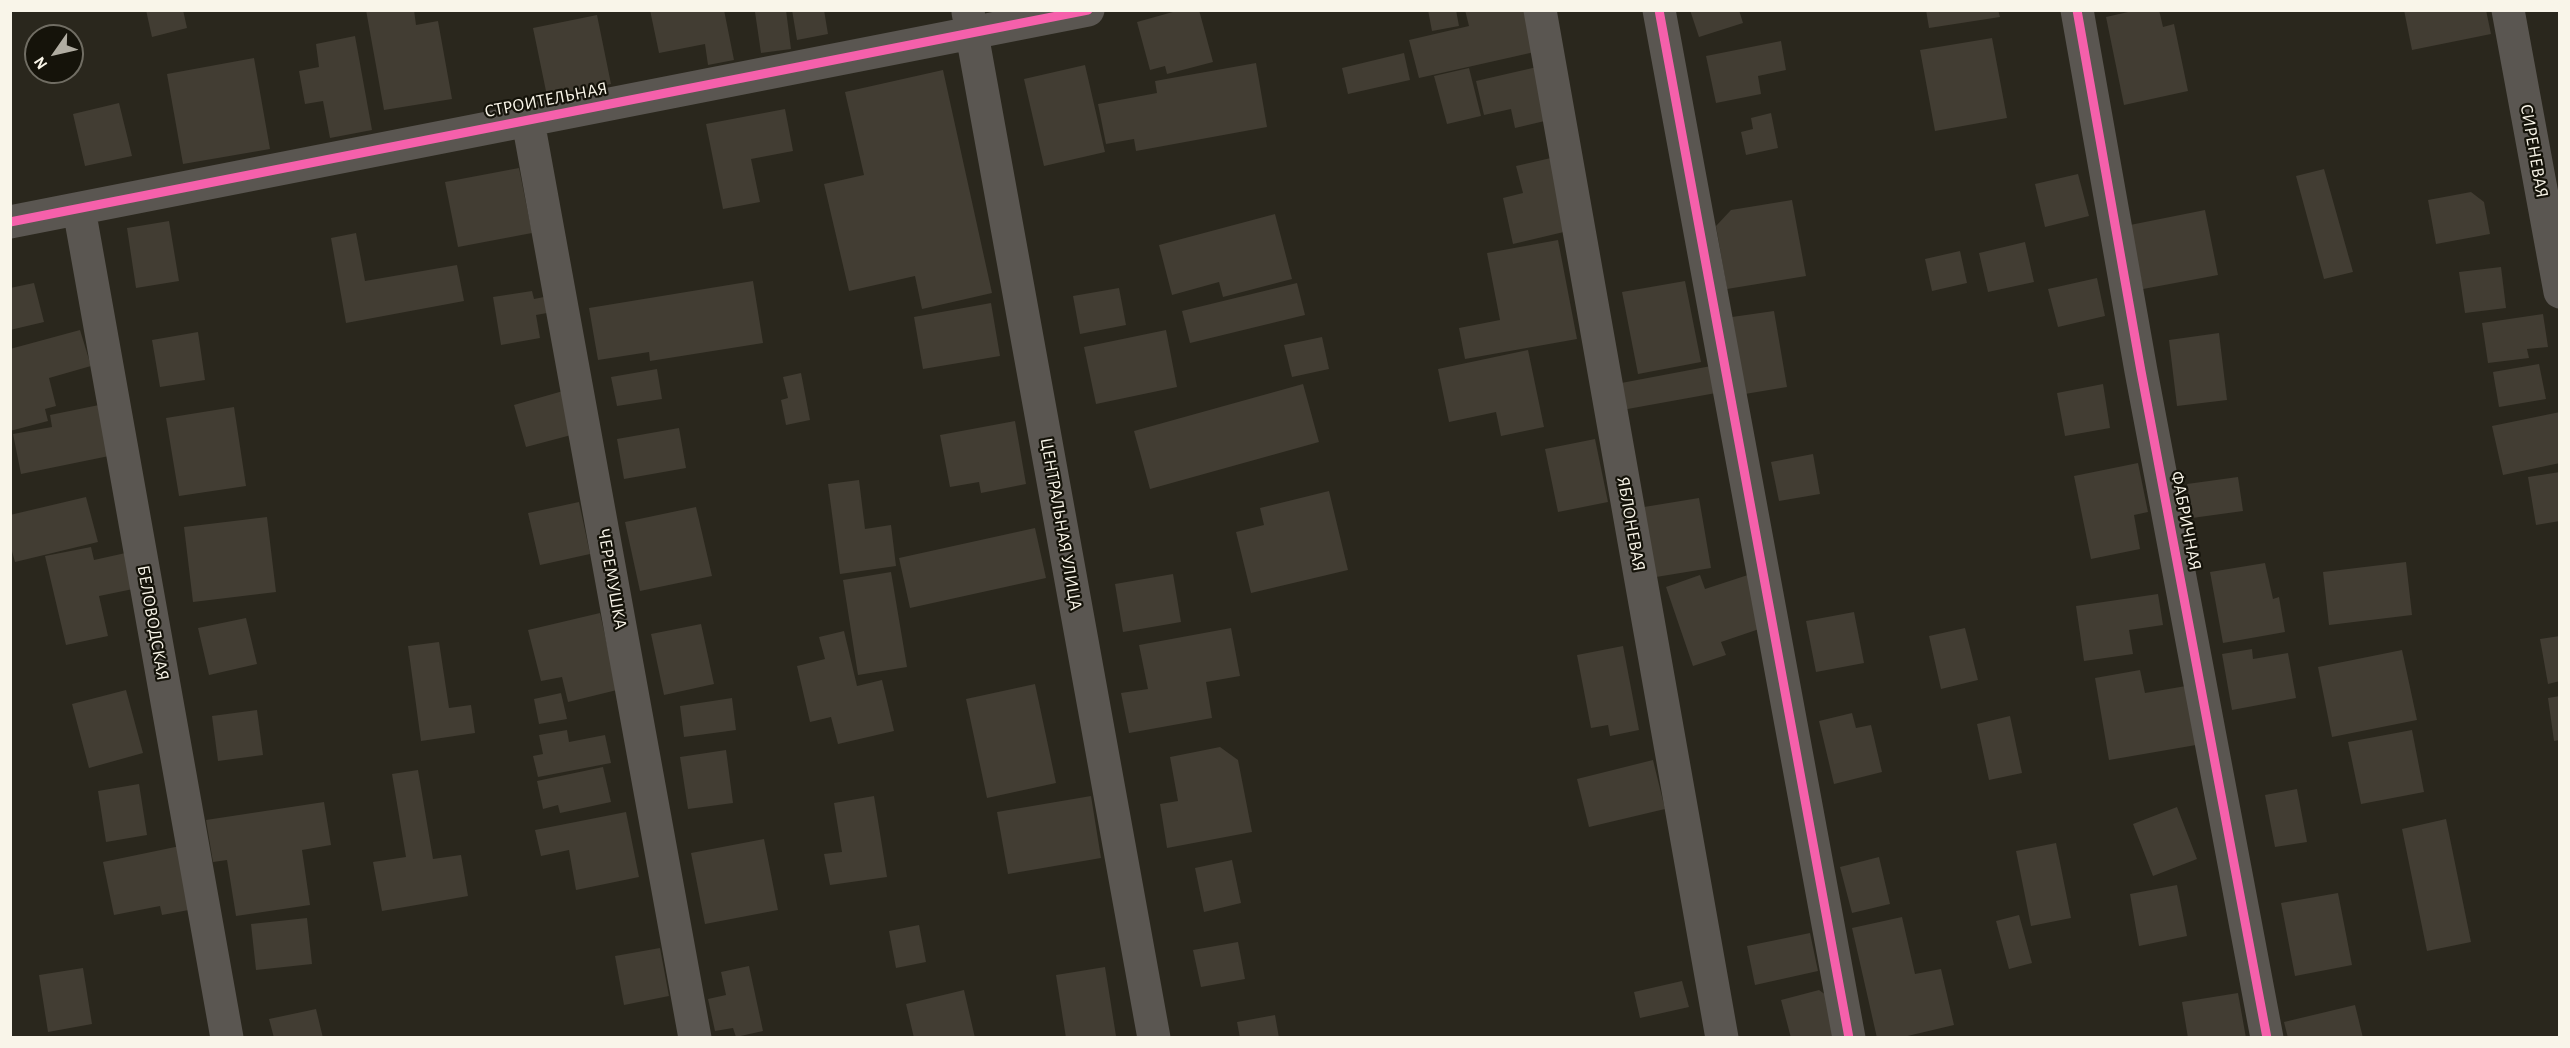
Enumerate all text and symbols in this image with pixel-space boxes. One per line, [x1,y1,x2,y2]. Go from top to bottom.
north arrow [24,24,84,84]
text: N [31,54,50,72]
street label: СТРОИТЕЛЬНАЯ [483,78,609,122]
street label: СИРЕНЕВАЯ [2515,102,2553,200]
street label: ЦЕНТРАЛЬНАЯ УЛИЦА [1035,436,1087,612]
street label: ФАБРИЧНАЯ [2166,470,2206,572]
street label: ЯБЛОНЕВАЯ [1612,475,1650,573]
street label: ЧЕРЕМУШКА [593,527,631,631]
street label: БЕЛОВОДСКАЯ [132,564,174,682]

